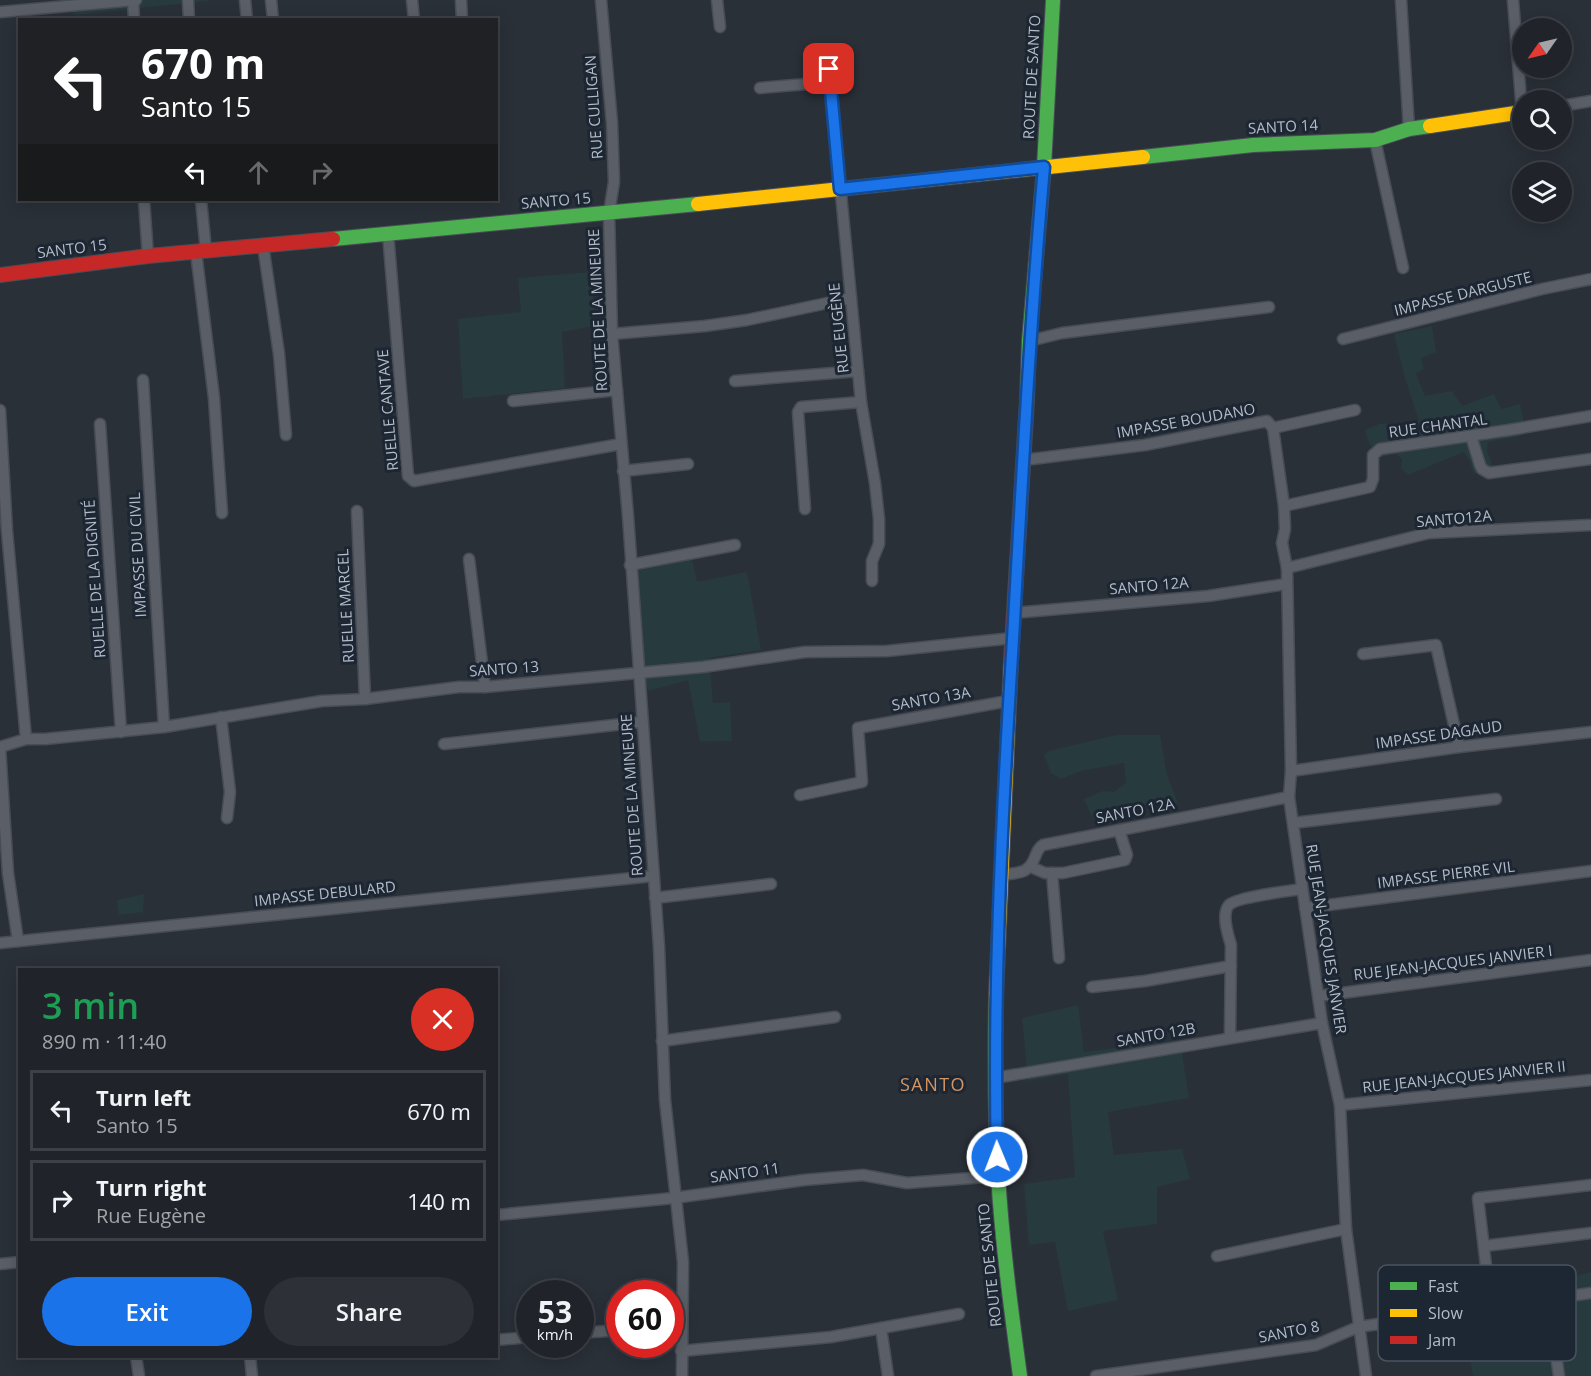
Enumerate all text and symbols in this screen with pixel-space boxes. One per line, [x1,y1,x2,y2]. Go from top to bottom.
street label: ROUTE DE SANTO [1018,14,1044,140]
north arrow [1512,18,1572,78]
map controls [1512,18,1572,222]
text: 670 m [141,34,265,91]
icon: left [42,42,120,120]
pin [803,43,854,94]
icon: arrive [812,52,845,85]
street label: RUE CULLIGAN [579,54,607,160]
text: Santo 15 [141,88,251,125]
button: search [1512,90,1572,150]
street label: SANTO 14 [1247,114,1319,138]
icon: left [179,156,212,189]
icon: ahead [242,156,275,189]
icon: right [305,156,338,189]
button: layers [1512,162,1572,222]
street label: SANTO 15 [520,187,592,213]
street label: ROUTE DE LA MINEURE [583,228,611,392]
street label: SANTO 15 [36,234,108,262]
street label: IMPASSE DARGUSTE [1392,266,1534,320]
street label: RUE EUGÈNE [823,282,853,374]
street label: RUELLE CANTAVE [372,349,402,472]
street label: IMPASSE BOUDANO [1115,398,1257,442]
street label: RUE CHANTAL [1387,408,1489,442]
street label: IMPASSE DU CIVIL [124,492,150,618]
street label: RUELLE DE LA DIGNITÉ [78,499,110,659]
street label: SANTO12A [1415,505,1493,531]
street label: RUELLE MARCEL [332,548,358,664]
street label: SANTO 12A [1108,572,1190,598]
street label: SANTO 13 [468,656,540,680]
street label: SANTO 13A [890,681,972,715]
street label: ROUTE DE LA MINEURE [615,713,647,877]
street label: IMPASSE DAGAUD [1374,715,1503,753]
street label: SANTO 12A [1094,793,1176,827]
street label: RUE JEAN-JACQUES JANVIER [1302,842,1352,1036]
street label: IMPASSE PIERRE VIL [1376,856,1516,892]
street label: IMPASSE DEBULARD [253,876,397,910]
street label: RUE JEAN-JACQUES JANVIER I [1352,940,1553,984]
text: 3 min [42,981,139,1030]
button: close [411,988,474,1051]
street label: SANTO 12B [1115,1017,1197,1051]
text: 890 m · 11:40 [42,1028,167,1055]
street label: RUE JEAN-JACQUES JANVIER II [1361,1055,1566,1097]
district label: SANTO [900,1072,966,1096]
text: Turn left [96,1082,191,1112]
icon: left [45,1094,78,1127]
text: 670 m [407,1096,471,1126]
text: Santo 15 [96,1112,178,1139]
position arrow [965,1125,1029,1189]
street label: SANTO 11 [709,1157,781,1187]
text: Turn right [96,1172,207,1202]
icon: right [45,1184,78,1217]
text: 140 m [407,1186,471,1216]
text: Rue Eugène [96,1202,206,1229]
street label: ROUTE DE SANTO [973,1202,1005,1328]
legend [1378,1265,1576,1361]
text: Fast [1428,1275,1459,1297]
button: Exit [42,1277,252,1346]
button: Share [264,1277,474,1346]
speed limit sign: 60 [606,1280,684,1358]
text: 53 [538,1291,572,1332]
text: Slow [1428,1302,1463,1324]
street label: SANTO 8 [1257,1315,1321,1347]
text: km/h [537,1324,573,1344]
text: Jam [1426,1329,1456,1351]

